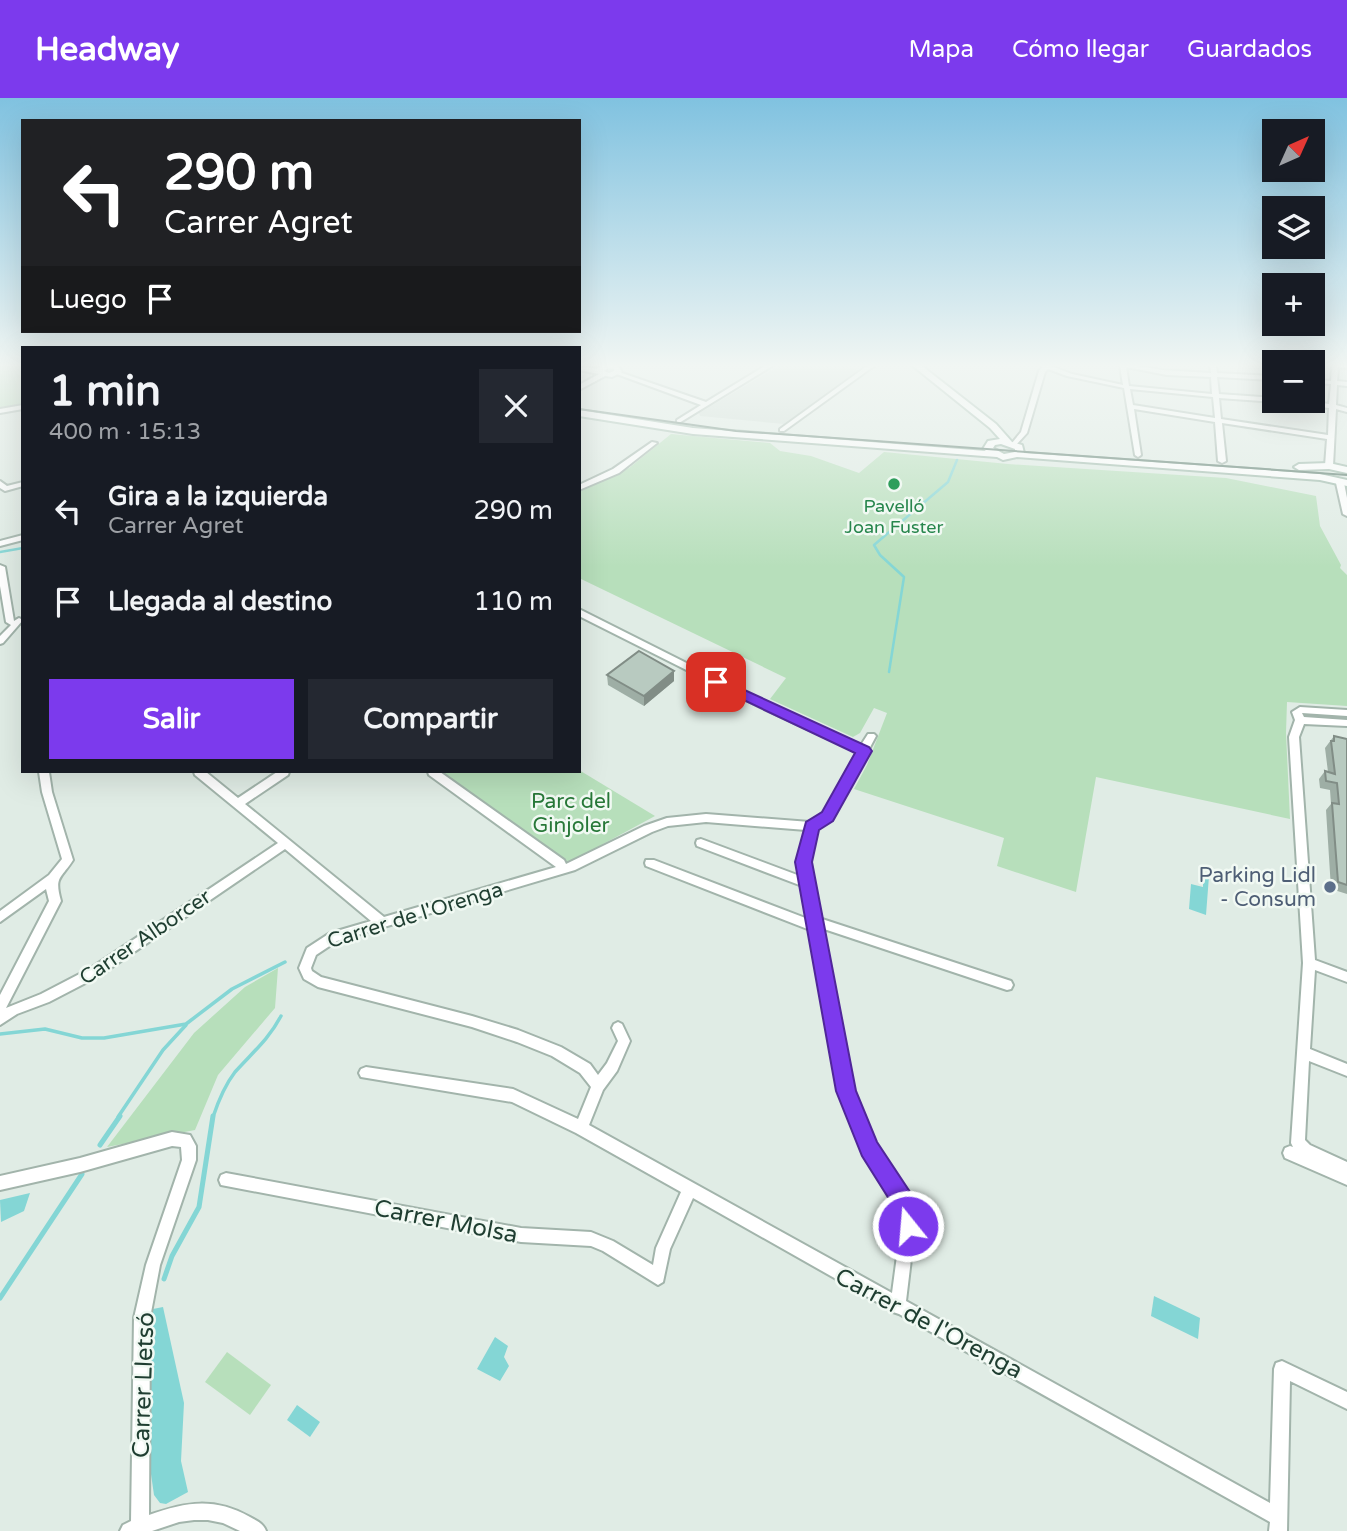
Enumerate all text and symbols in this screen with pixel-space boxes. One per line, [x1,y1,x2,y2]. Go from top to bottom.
text: Headway [35,30,179,69]
text: Mapa [909,35,974,64]
text: Cómo llegar [1012,35,1149,64]
text: Guardados [1187,35,1312,64]
north arrow [1262,119,1325,182]
map controls [1262,119,1325,413]
text: 290 m [164,144,314,203]
icon: left [49,147,140,238]
button: layers [1262,196,1325,259]
text: Carrer Agret [164,204,353,242]
button: + [1262,273,1325,336]
icon: arrive [141,280,179,318]
text: Luego [49,284,127,315]
button: − [1262,350,1325,413]
text: 1 min [49,366,161,417]
button: close [479,369,553,443]
text: 400 m · 15:13 [49,418,201,446]
marker: Pavelló Joan Fuster [886,476,902,492]
text: Gira a la izquierda [108,481,328,512]
icon: left [49,492,87,530]
text: 290 m [473,495,553,526]
place label: Pavelló Joan Fuster [845,495,943,538]
text: Carrer Agret [108,512,244,540]
icon: arrive [49,583,87,621]
text: Llegada al destino [108,586,332,617]
text: 110 m [473,586,553,617]
pin [686,652,746,712]
icon: arrive [697,663,735,701]
button: Salir [49,679,294,759]
button: Compartir [308,679,553,759]
park label: Parc del Ginjoler [531,789,611,838]
place label: Parking Lidl - Consum [1199,863,1316,912]
street label: Carrer de l'Orenga [324,877,506,954]
marker: Parking Lidl - Consum [1322,879,1338,895]
street label: Carrer Alborcer [75,884,216,991]
position arrow [871,1189,945,1263]
street label: Carrer Molsa [372,1193,520,1250]
street label: Carrer de l'Orenga [830,1262,1028,1385]
street label: Carrer Lletsó [126,1312,161,1458]

